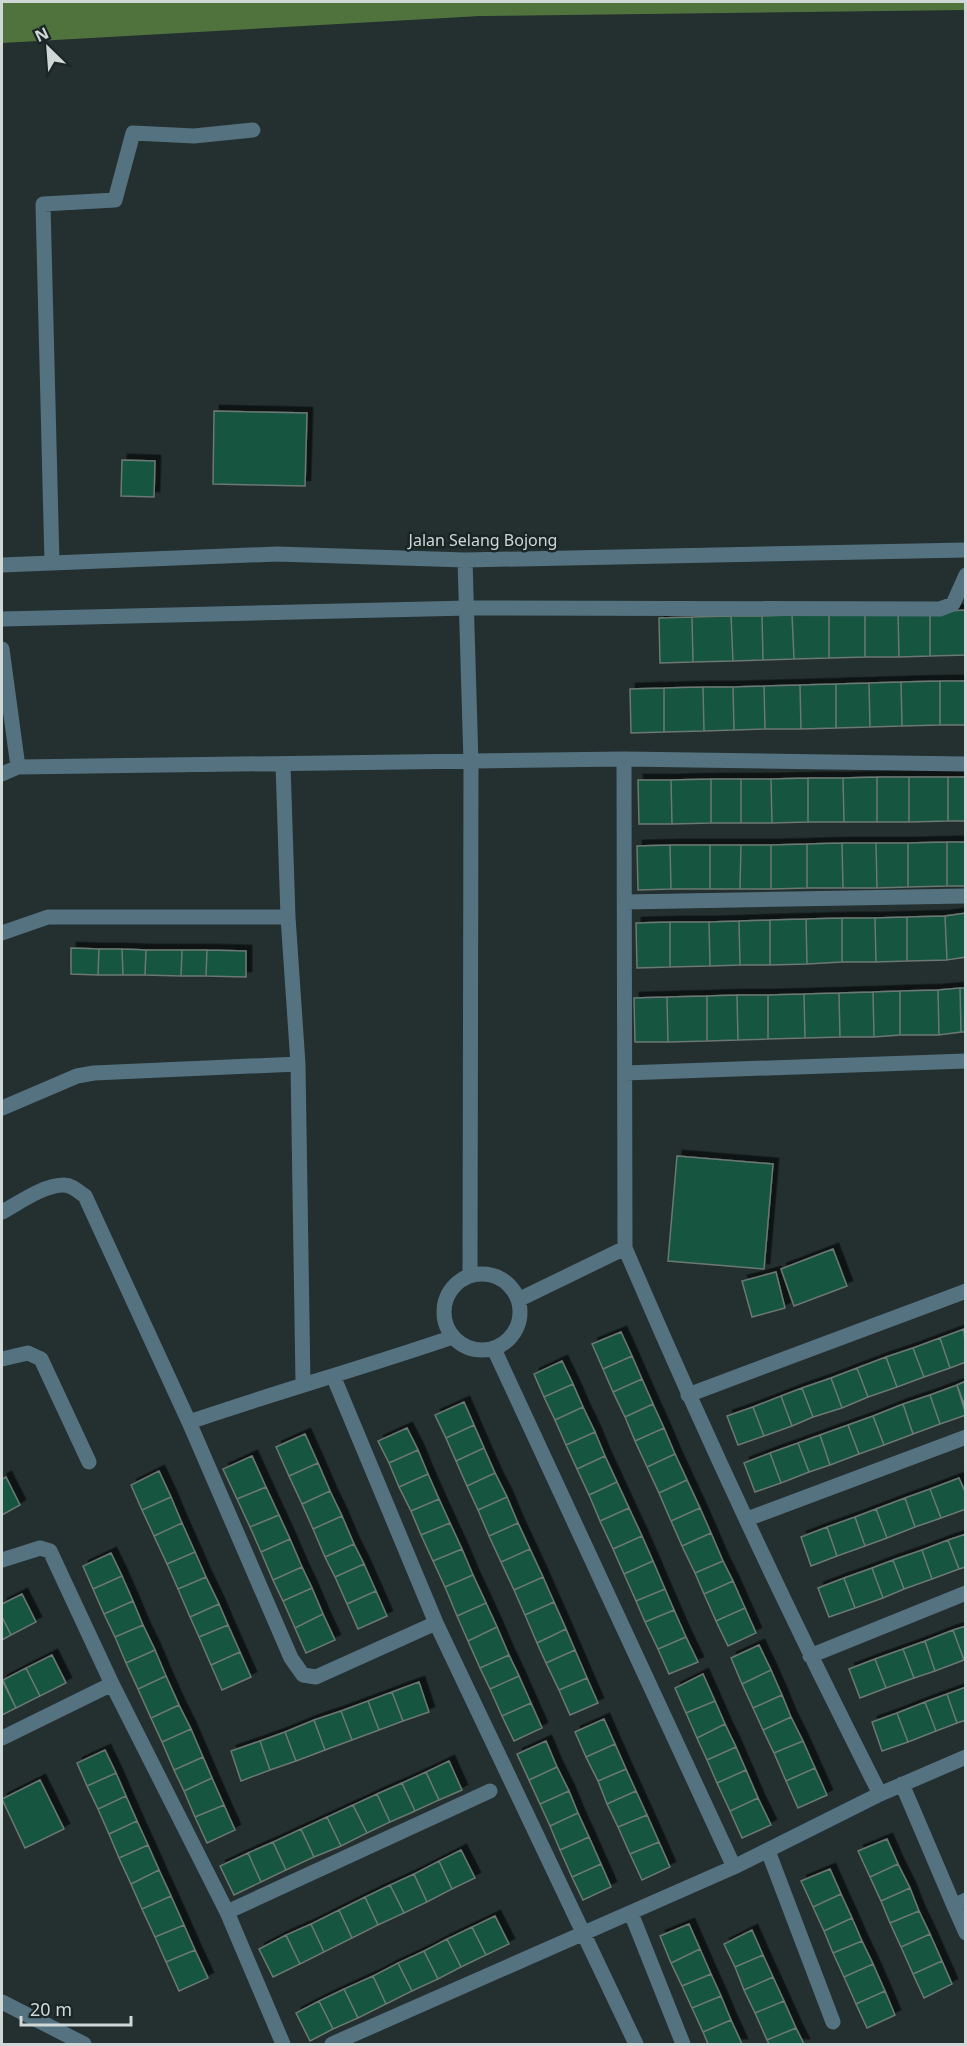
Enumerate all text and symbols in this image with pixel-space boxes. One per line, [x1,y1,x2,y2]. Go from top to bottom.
north arrow [18,18,78,78]
text: N [31,22,52,47]
street label: Jalan Selang Bojong [407,529,557,551]
scale bar [21,1989,130,2027]
text: 20 m [30,1997,72,2021]

